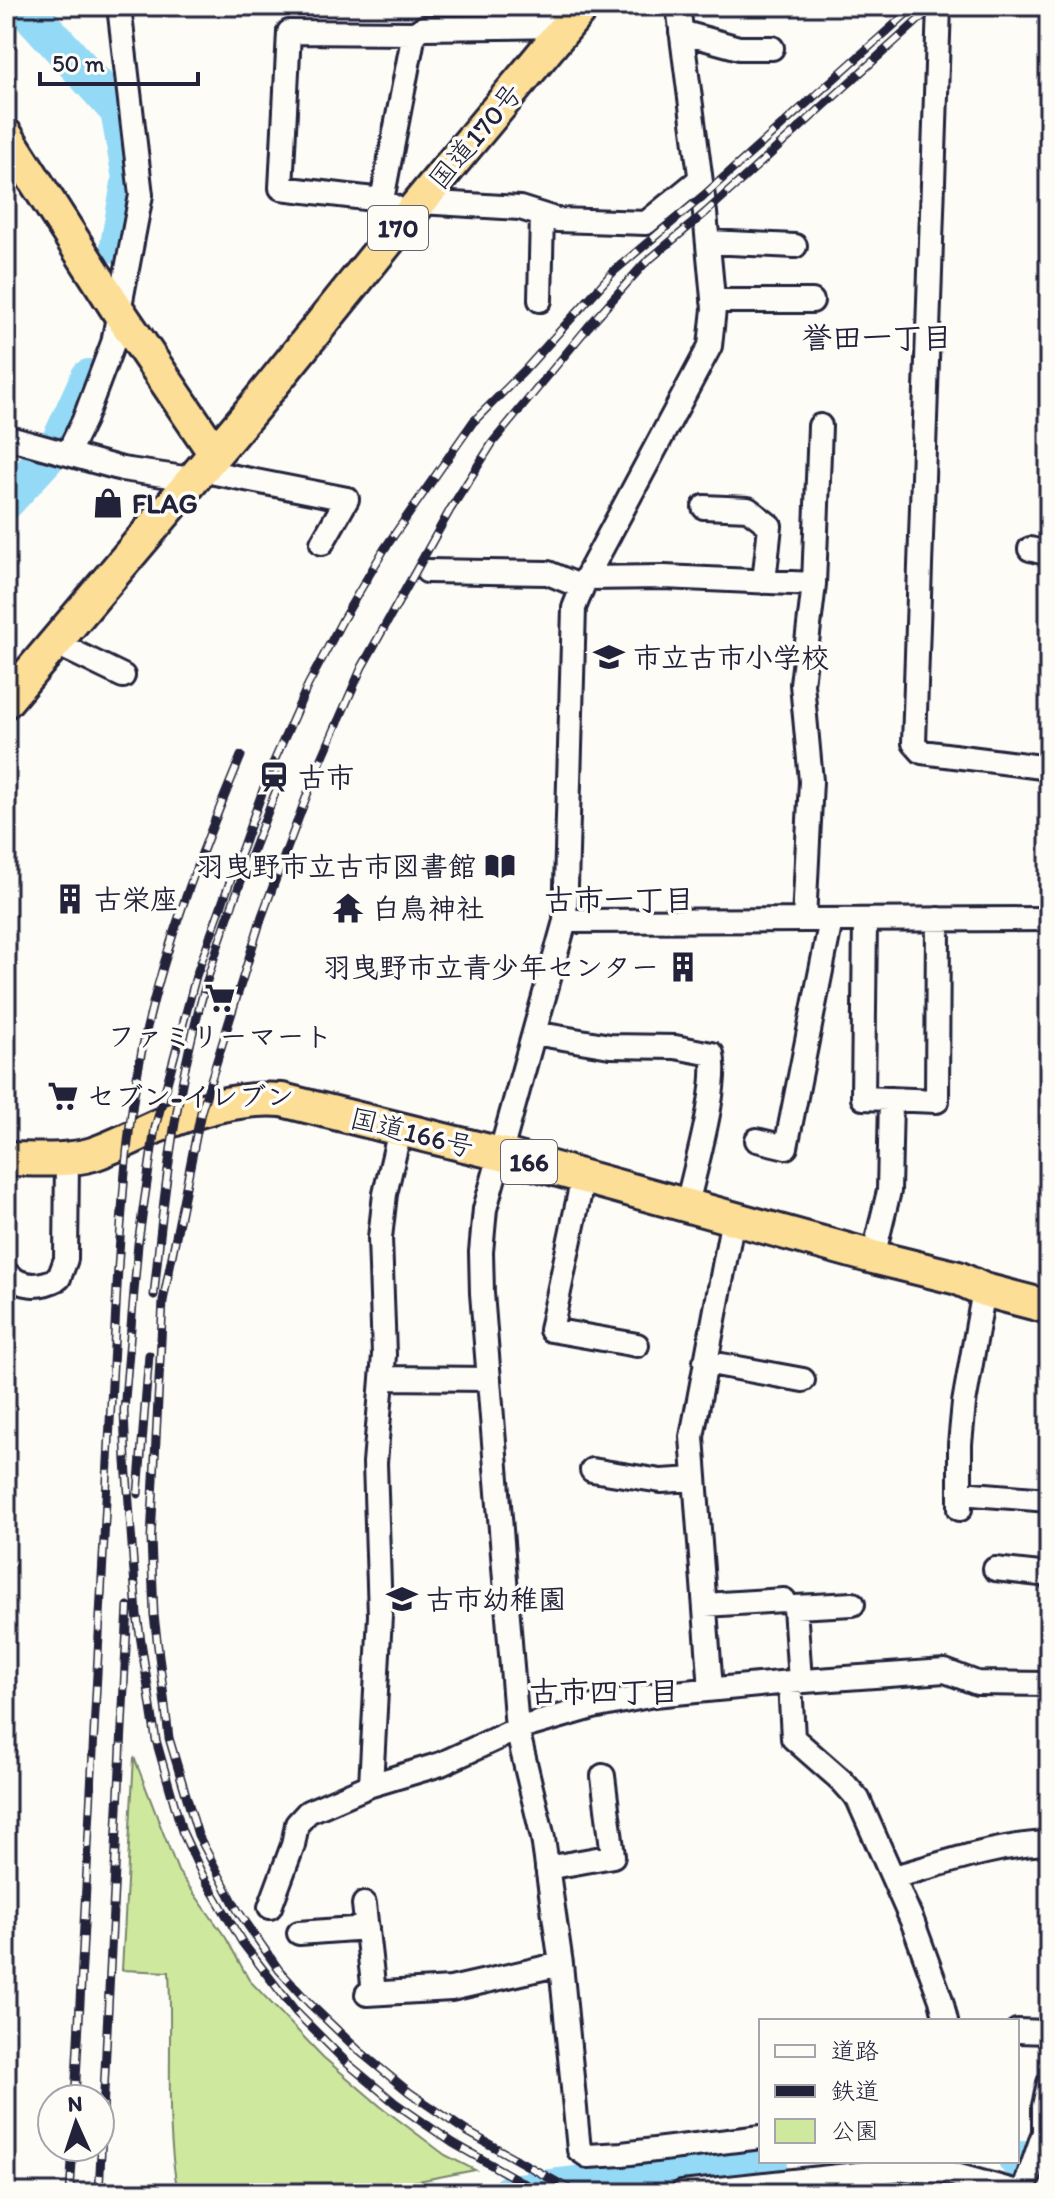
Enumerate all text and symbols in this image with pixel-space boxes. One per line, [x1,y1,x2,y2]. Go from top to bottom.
scale bar [40,36,198,86]
text: 50 m [52,49,105,78]
street label: 国道170号 [421,76,529,196]
road number: 170 [368,206,428,250]
district label: 誉田一丁目 [802,319,952,356]
shop icon: FLAG [91,486,125,520]
place label: FLAG [132,486,198,520]
school or university icon: 市立古市小学校 [592,640,626,674]
place label: 市立古市小学校 [633,640,829,674]
station icon: 古市 [257,760,291,794]
place label: 古市 [298,760,354,794]
place label: 羽曳野市立古市図書館 [196,849,476,883]
library icon: 羽曳野市立古市図書館 [483,849,517,883]
district label: 古市一丁目 [544,881,694,918]
building icon: 古栄座 [53,882,87,916]
place label: 古栄座 [94,882,178,916]
temple icon: 白鳥神社 [331,891,365,925]
place label: 白鳥神社 [372,891,484,925]
place label: 羽曳野市立青少年センター [323,950,659,984]
building icon: 羽曳野市立青少年センター [666,950,700,984]
supermarket icon: ファミリーマート [203,981,237,1015]
place label: ファミリーマート [107,1019,333,1053]
supermarket icon: セブン-イレブン [46,1079,80,1113]
place label: セブン-イレブン [87,1079,294,1113]
street label: 国道166号 [346,1100,478,1164]
road number: 166 [501,1140,557,1184]
school or university icon: 古市幼稚園 [385,1582,419,1616]
place label: 古市幼稚園 [426,1582,566,1616]
district label: 古市四丁目 [529,1673,679,1710]
legend [759,2019,1019,2163]
text: 道路 [831,2036,879,2065]
text: 鉄道 [831,2076,879,2105]
north arrow [36,2083,116,2163]
text: N [67,2090,83,2117]
text: 公園 [831,2116,879,2145]

